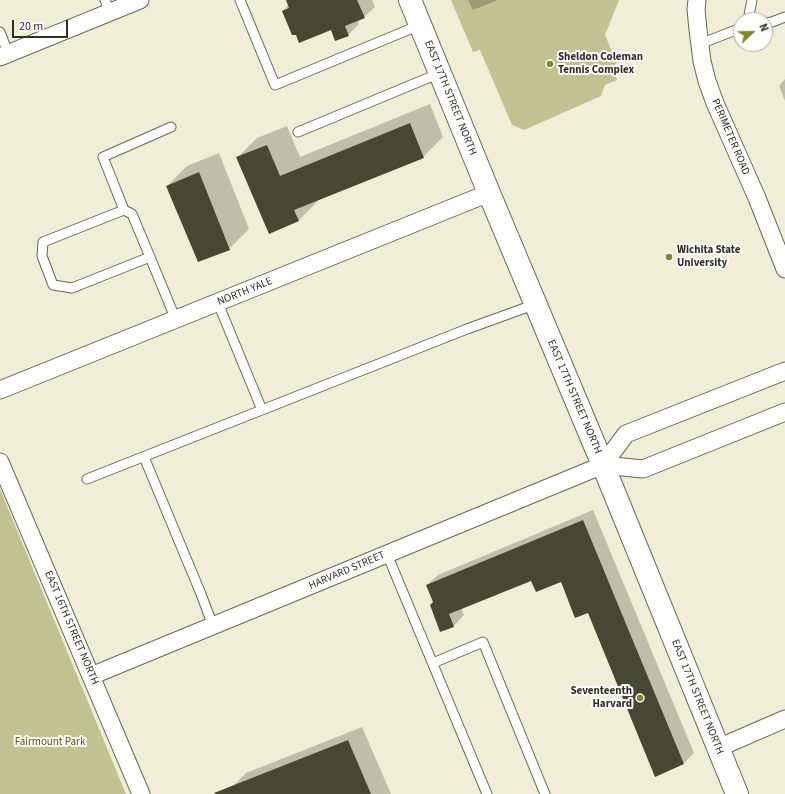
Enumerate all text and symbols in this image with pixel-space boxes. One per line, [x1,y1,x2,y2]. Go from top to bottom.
scale bar [14,12,70,38]
north arrow [733,12,773,52]
text: 20 m [19,18,43,35]
text: N [755,21,772,34]
street label: EAST 17TH STREET NORTH [421,39,479,157]
place label: Sheldon Coleman Tennis Complex [558,51,643,77]
marker: Sheldon Coleman Tennis Complex [545,59,555,69]
street label: PERIMETER ROAD [708,97,752,177]
place label: Wichita State University [677,244,741,270]
marker: Wichita State University [664,252,674,262]
street label: NORTH YALE [216,275,274,309]
street label: EAST 17TH STREET NORTH [544,338,604,456]
street label: HARVARD STREET [307,549,387,593]
street label: EAST 16TH STREET NORTH [41,569,101,687]
street label: EAST 17TH STREET NORTH [668,638,726,756]
place label: Seventeenth Harvard [570,685,632,711]
marker: Seventeenth Harvard [635,693,645,703]
park label: Fairmount Park [15,736,85,750]

